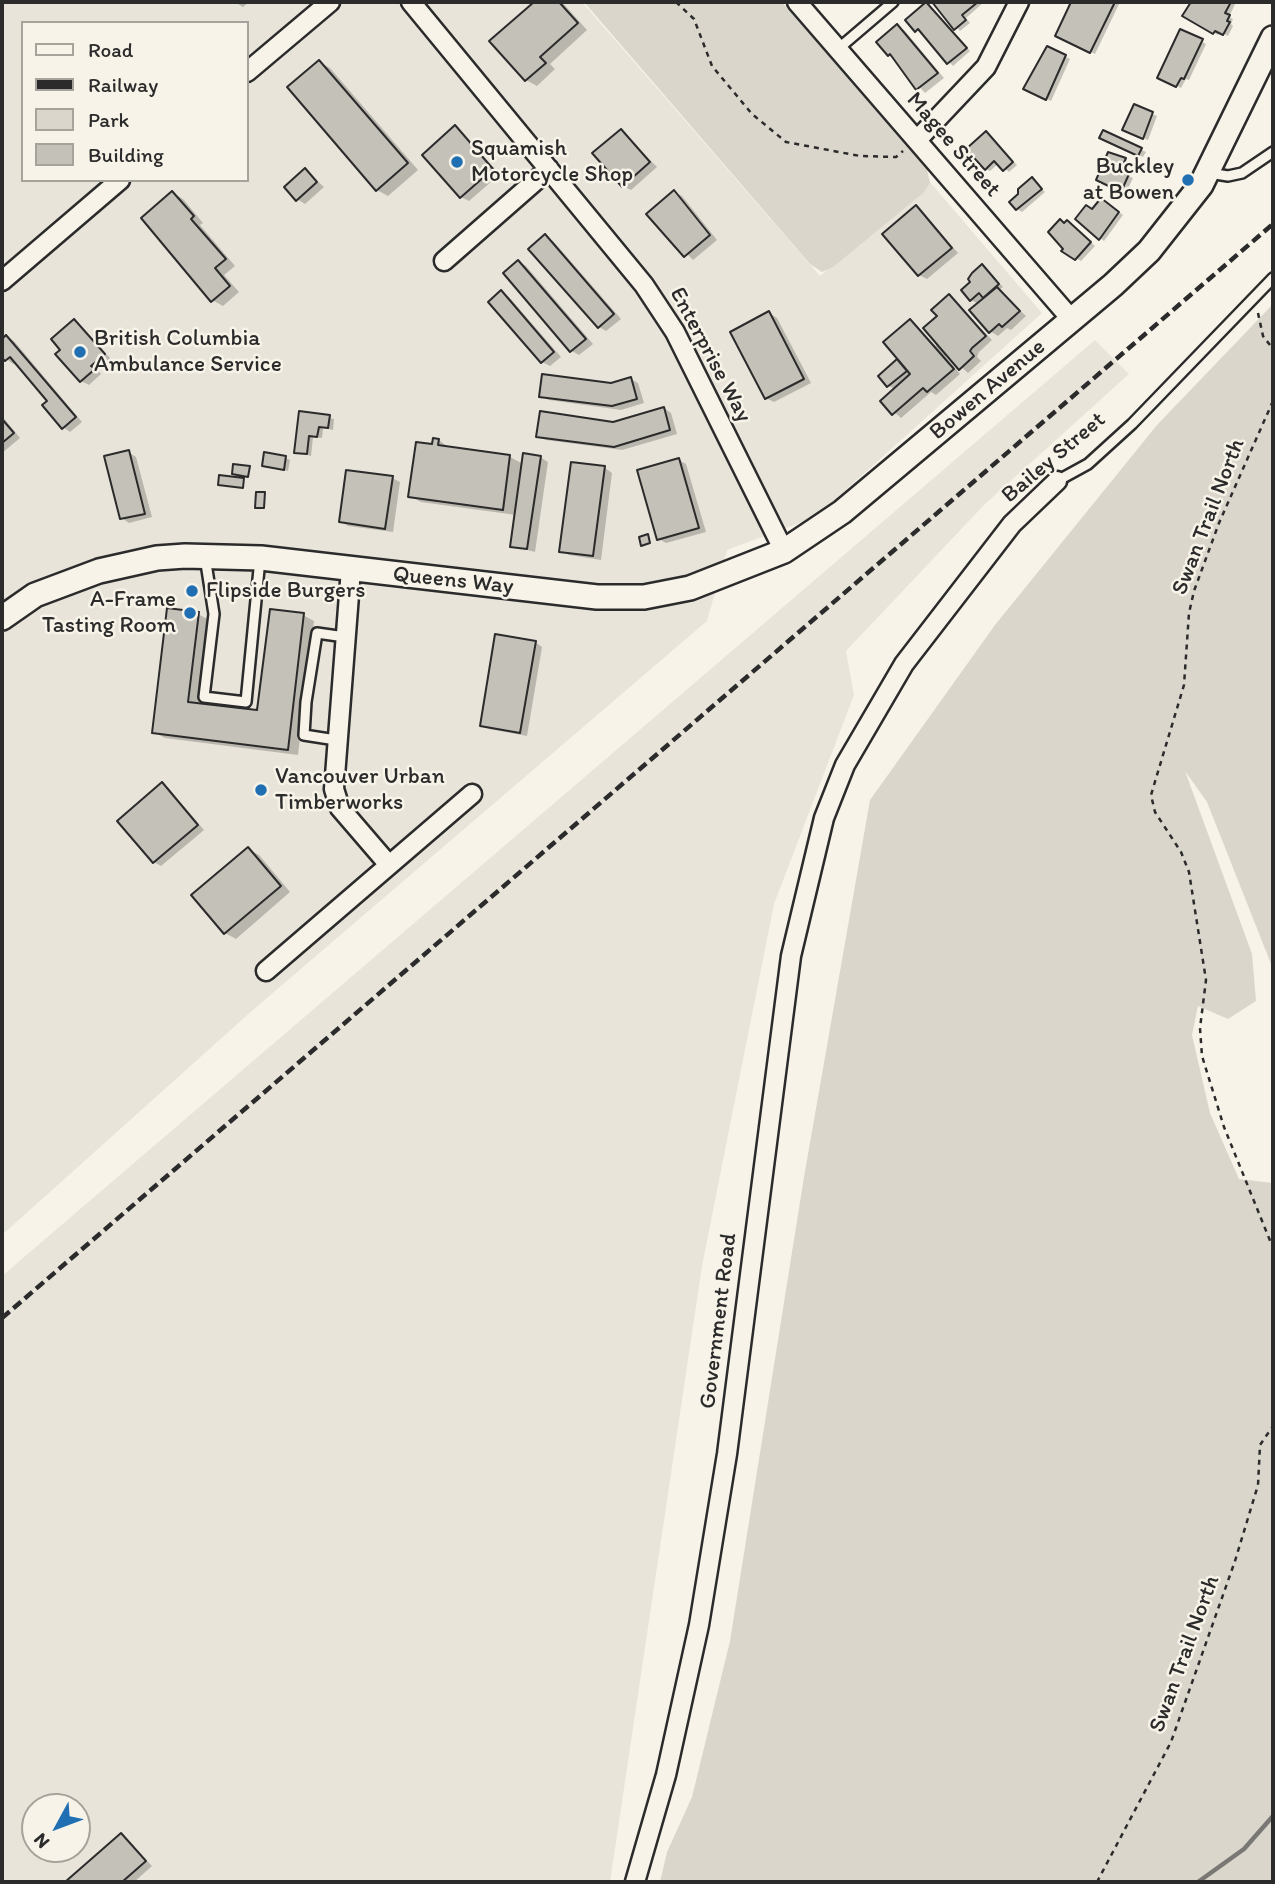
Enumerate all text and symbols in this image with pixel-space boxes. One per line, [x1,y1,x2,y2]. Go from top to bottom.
legend [21,21,248,182]
text: Road [88,37,133,62]
text: Railway [88,72,158,97]
street label: Magee Street [900,87,1006,203]
text: Park [88,107,129,132]
place label: Squamish Motorcycle Shop [471,135,633,189]
text: Building [88,142,164,167]
place label: Buckley at Bowen [1083,153,1174,207]
marker: Squamish Motorcycle Shop [449,154,465,170]
marker: Buckley at Bowen [1180,172,1196,188]
street label: Enterprise Way [663,283,757,427]
place label: British Columbia Ambulance Service [94,325,282,379]
street label: Bowen Avenue [925,334,1051,446]
marker: British Columbia Ambulance Service [72,344,88,360]
street label: Bailey Street [996,407,1112,509]
street label: Swan Trail North [1167,435,1251,599]
street label: Queens Way [391,561,515,601]
place label: Flipside Burgers [206,577,365,605]
marker: Flipside Burgers [184,583,200,599]
place label: A-Frame Tasting Room [42,586,176,640]
marker: A-Frame Tasting Room [182,605,198,621]
place label: Vancouver Urban Timberworks [275,763,445,817]
marker: Vancouver Urban Timberworks [253,782,269,798]
street label: Government Road [695,1231,743,1411]
street label: Swan Trail North [1144,1572,1226,1736]
north arrow [21,1793,91,1863]
text: N [28,1828,54,1853]

